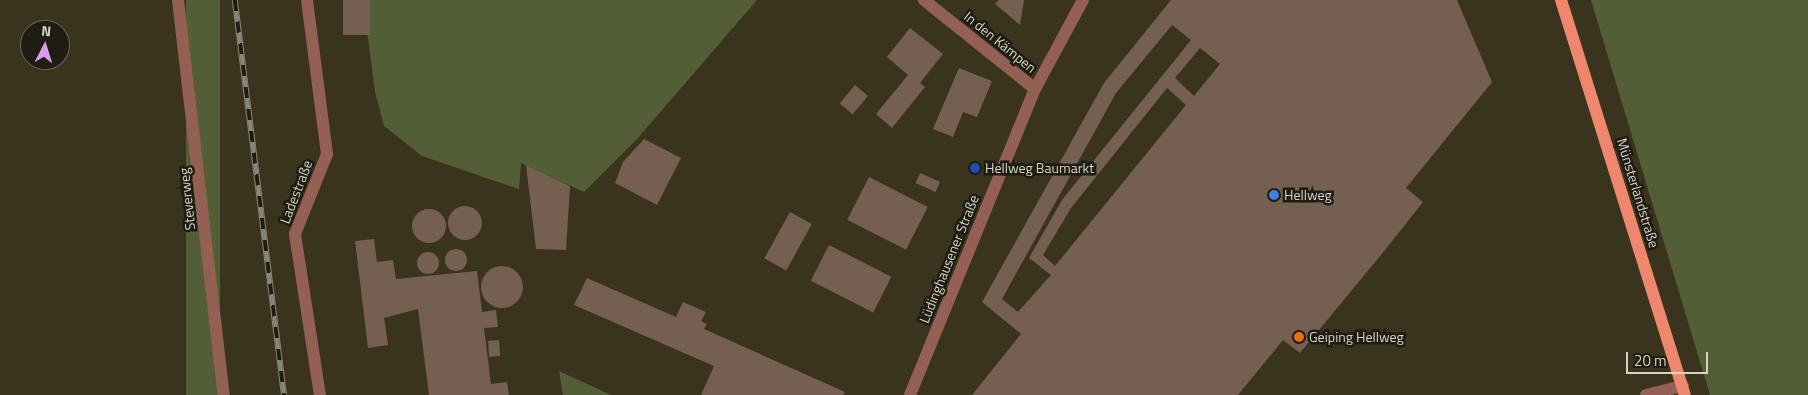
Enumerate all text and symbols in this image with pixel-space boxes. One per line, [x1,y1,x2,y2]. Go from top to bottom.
street label: In den Kämpen [961,8,1039,76]
north arrow [20,20,70,70]
text: N [41,20,52,41]
street label: Münsterlandstraße [1613,136,1663,250]
street label: Ladestraße [276,158,316,226]
place label: Hellweg Baumarkt [985,160,1094,176]
marker: Hellweg Baumarkt [969,162,981,174]
street label: Steverweg [175,167,199,231]
place label: Hellweg [1284,187,1332,203]
marker: Hellweg [1268,189,1280,201]
street label: Lüdinghausener Straße [916,193,982,325]
place label: Geiping Hellweg [1309,329,1404,345]
marker: Geiping Hellweg [1293,331,1305,343]
scale bar [1628,342,1710,374]
text: 20 m [1634,349,1667,372]

